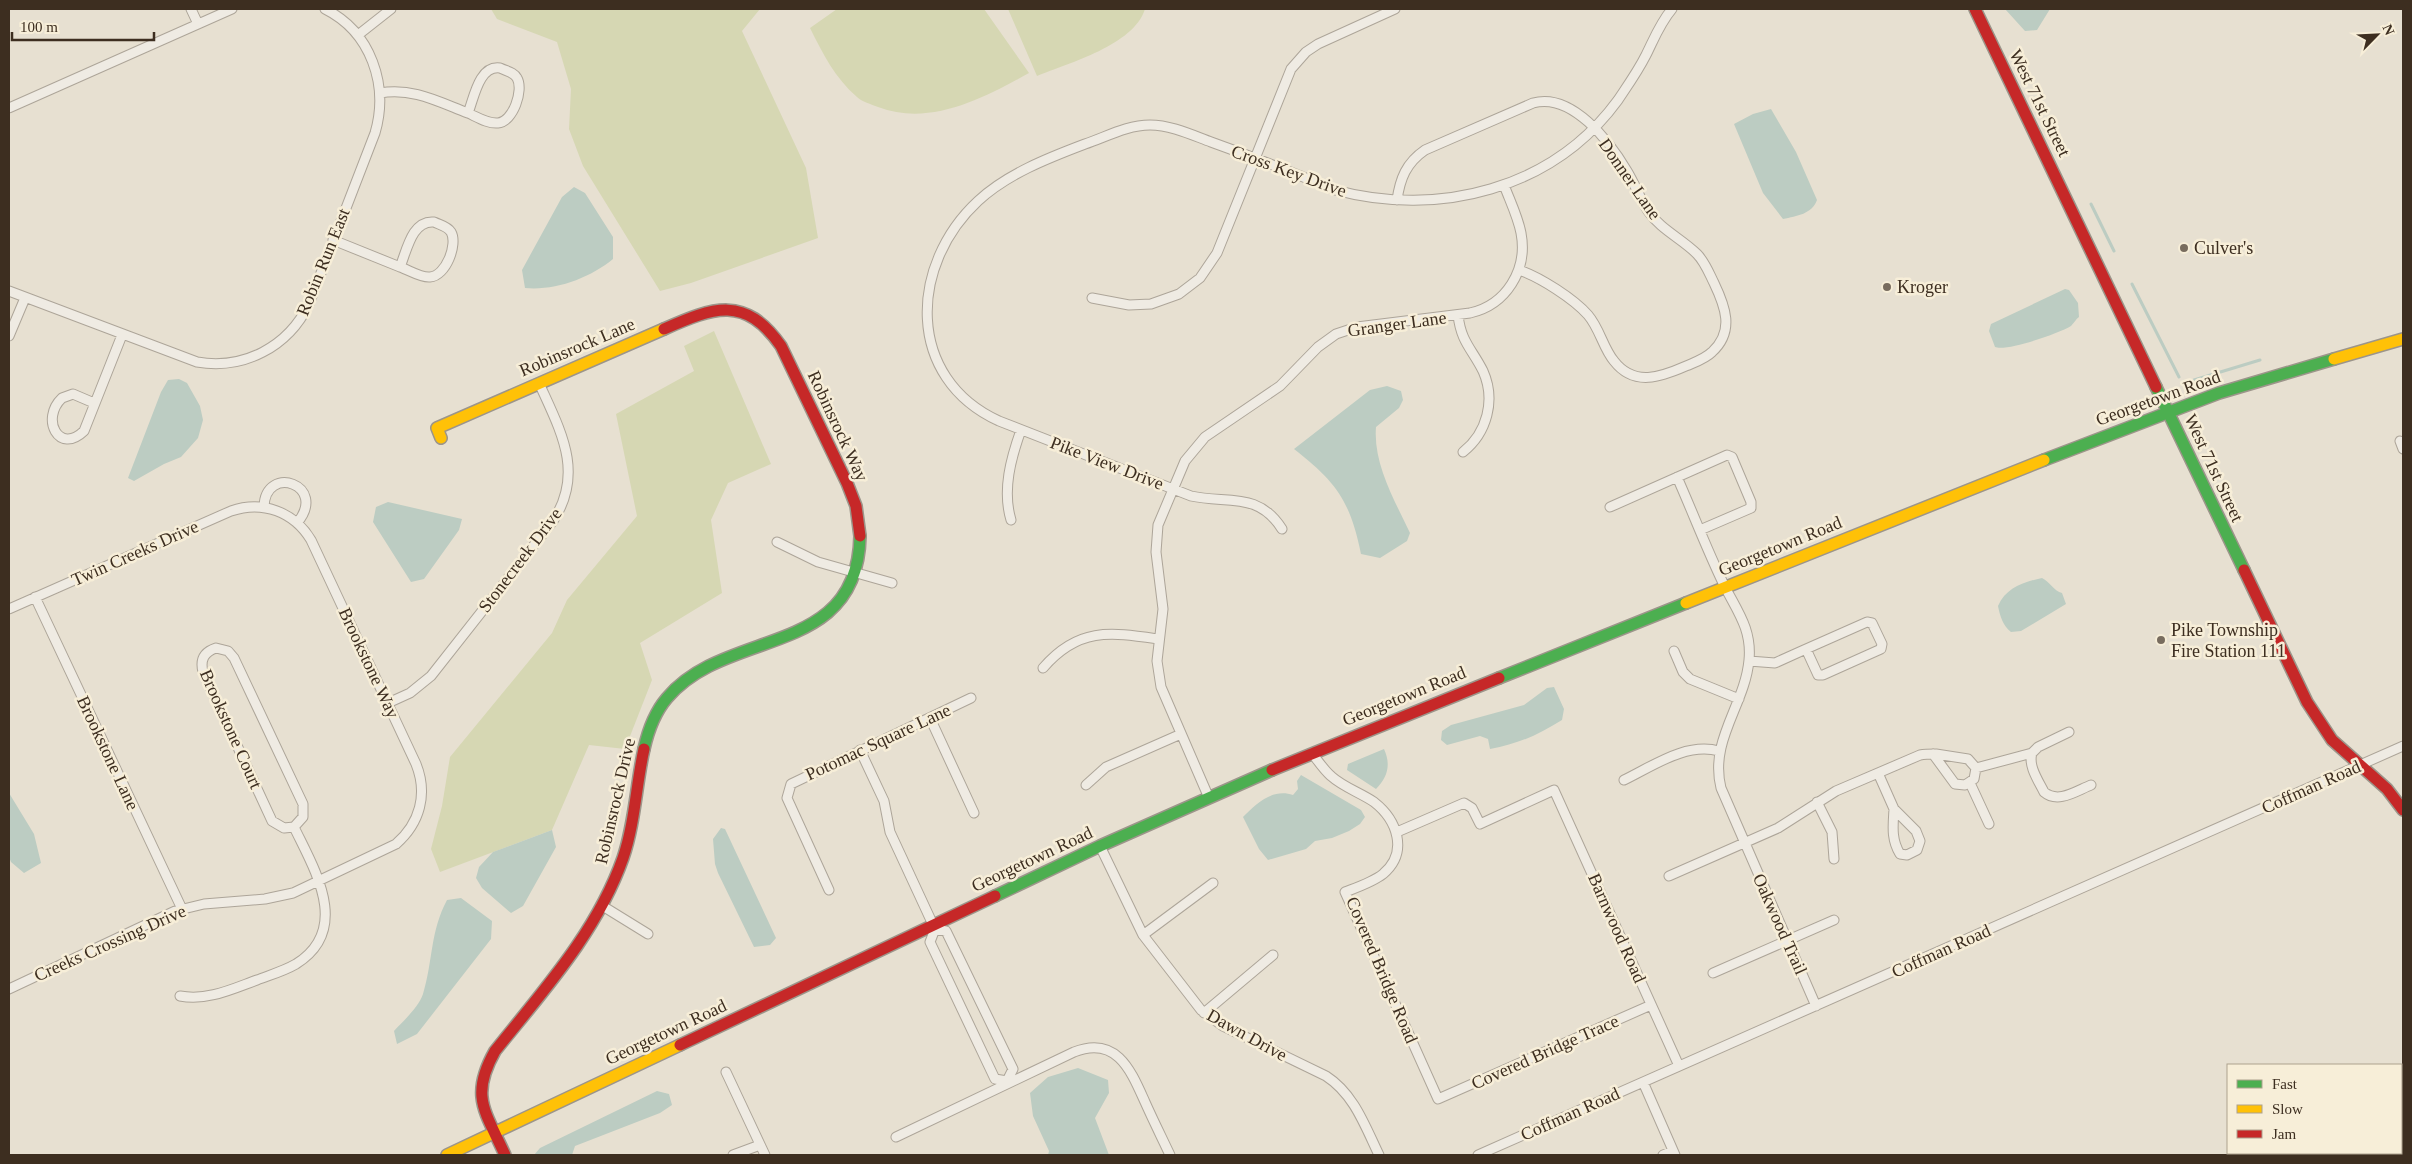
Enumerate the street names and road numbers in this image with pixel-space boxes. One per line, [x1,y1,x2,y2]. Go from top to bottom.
street label: West 71st Street [2005,46,2075,160]
street label: Donner Lane [1595,135,1665,223]
street label: Cross Key Drive [1229,141,1349,201]
street label: Robin Run East [292,205,354,319]
street label: Granger Lane [1346,307,1448,341]
street label: Robinsrock Lane [516,314,638,380]
street label: Georgetown Road [2093,366,2223,430]
street label: Robinsrock Way [804,368,872,484]
street label: West 71st Street [2180,411,2248,525]
street label: Pike View Drive [1048,432,1166,494]
street label: Stonecreek Drive [474,504,566,616]
street label: Georgetown Road [1715,512,1845,580]
street label: Twin Creeks Drive [68,516,202,590]
street label: Brookstone Way [335,605,403,721]
street label: Georgetown Road [1339,662,1469,730]
street label: Brookstone Court [196,666,266,792]
street label: Brookstone Lane [73,693,143,813]
street label: Potomac Square Lane [802,700,954,784]
street label: Robinsrock Drive [591,736,639,866]
street label: Coffman Road [2258,756,2364,818]
street label: Georgetown Road [968,822,1096,896]
street label: Barnwood Road [1584,870,1650,986]
street label: Oakwood Trail [1749,870,1811,978]
street label: Covered Bridge Road [1342,894,1422,1046]
street label: Creeks Crossing Drive [31,901,189,985]
street label: Coffman Road [1888,920,1994,982]
street label: Georgetown Road [602,995,730,1069]
street label: Dawn Drive [1203,1005,1291,1065]
street label: Covered Bridge Trace [1468,1011,1622,1093]
street label: Coffman Road [1517,1083,1623,1145]

